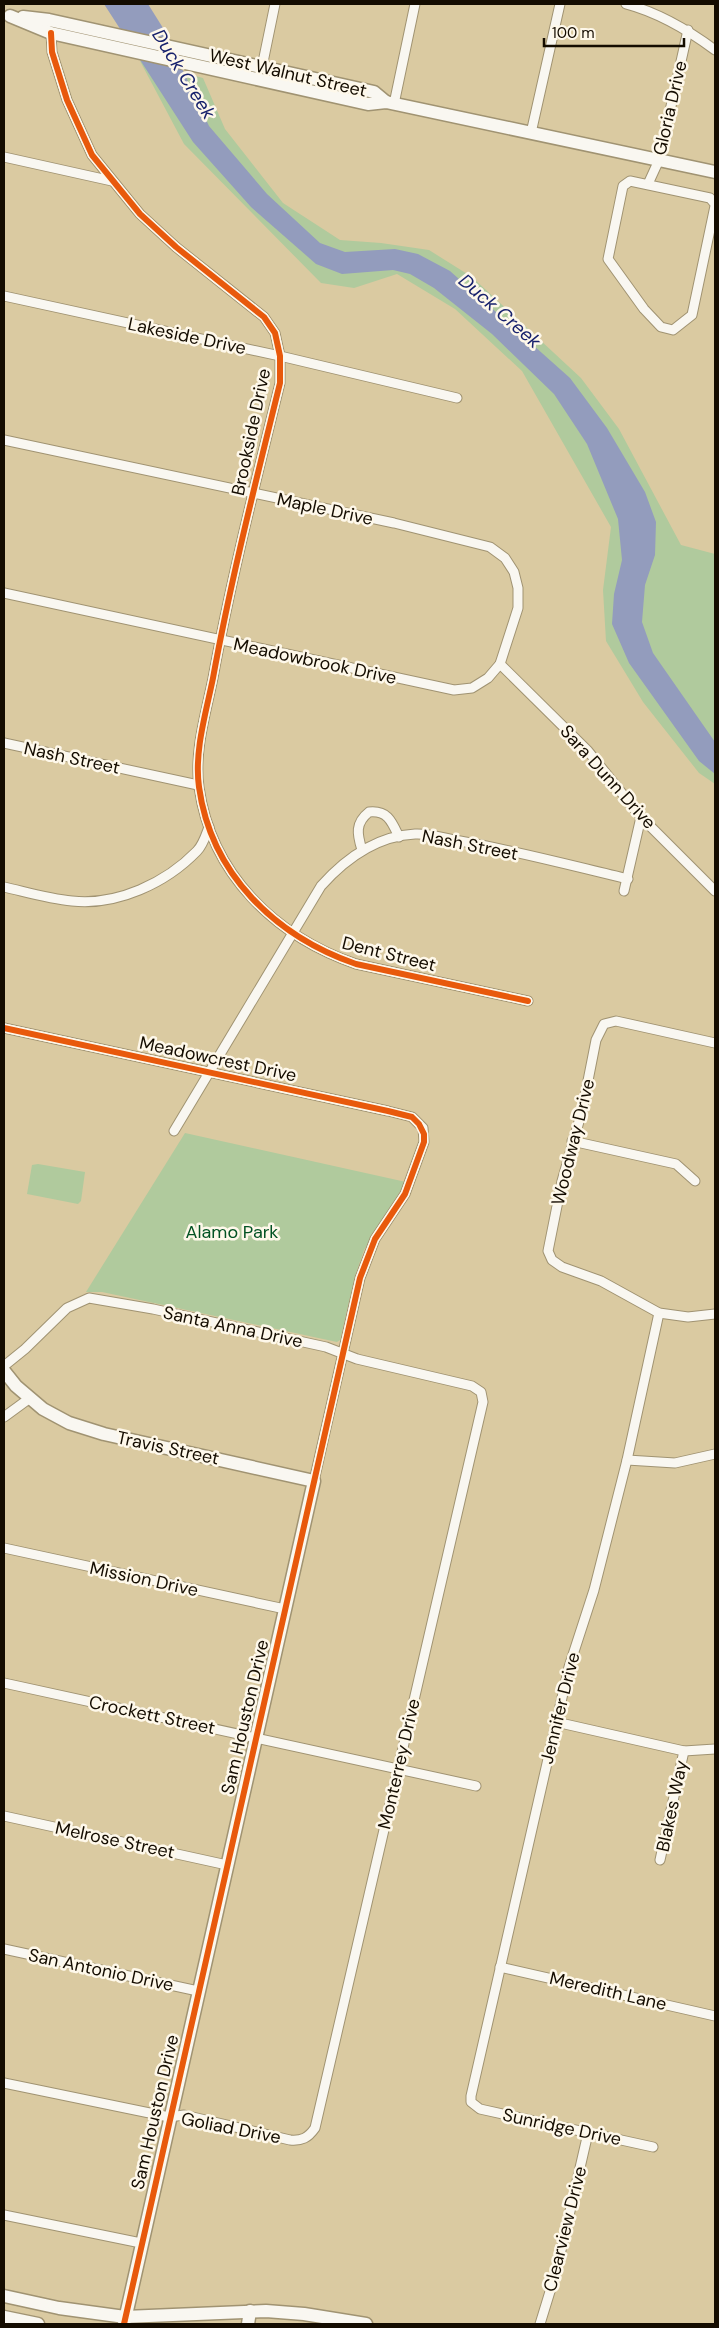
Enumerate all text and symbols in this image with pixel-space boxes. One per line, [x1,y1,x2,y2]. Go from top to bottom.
scale bar [544,15,684,47]
text: 100 m [552,23,595,43]
water label: Duck Creek [146,24,222,124]
street label: West Walnut Street [207,43,369,103]
street label: Gloria Drive [647,58,693,158]
water label: Duck Creek [453,268,547,354]
street label: Lakeside Drive [126,312,248,360]
street label: Brookside Drive [226,366,276,498]
street label: Maple Drive [275,487,375,531]
street label: Meadowbrook Drive [231,632,399,690]
street label: Sara Dunn Drive [555,720,661,834]
street label: Nash Street [22,736,122,780]
street label: Nash Street [420,824,520,866]
street label: Dent Street [340,931,438,977]
street label: Meadowcrest Drive [137,1031,299,1087]
street label: Woodway Drive [546,1076,600,1208]
park label: Alamo Park [186,1220,278,1244]
street label: Santa Anna Drive [161,1300,305,1354]
street label: Travis Street [115,1425,221,1471]
street label: Mission Drive [88,1556,200,1602]
street label: Sam Houston Drive [216,1637,274,1797]
street label: Jennifer Drive [535,1650,585,1766]
street label: Crockett Street [87,1690,217,1740]
street label: Monterrey Drive [372,1696,426,1832]
street label: Blakes Way [651,1758,693,1854]
street label: Melrose Street [53,1816,177,1864]
street label: San Antonio Drive [26,1943,176,1997]
street label: Meredith Lane [547,1966,669,2016]
street label: Sam Houston Drive [126,2032,184,2192]
street label: Sunridge Drive [500,2103,624,2151]
street label: Goliad Drive [179,2107,283,2149]
street label: Clearview Drive [538,2164,592,2294]

